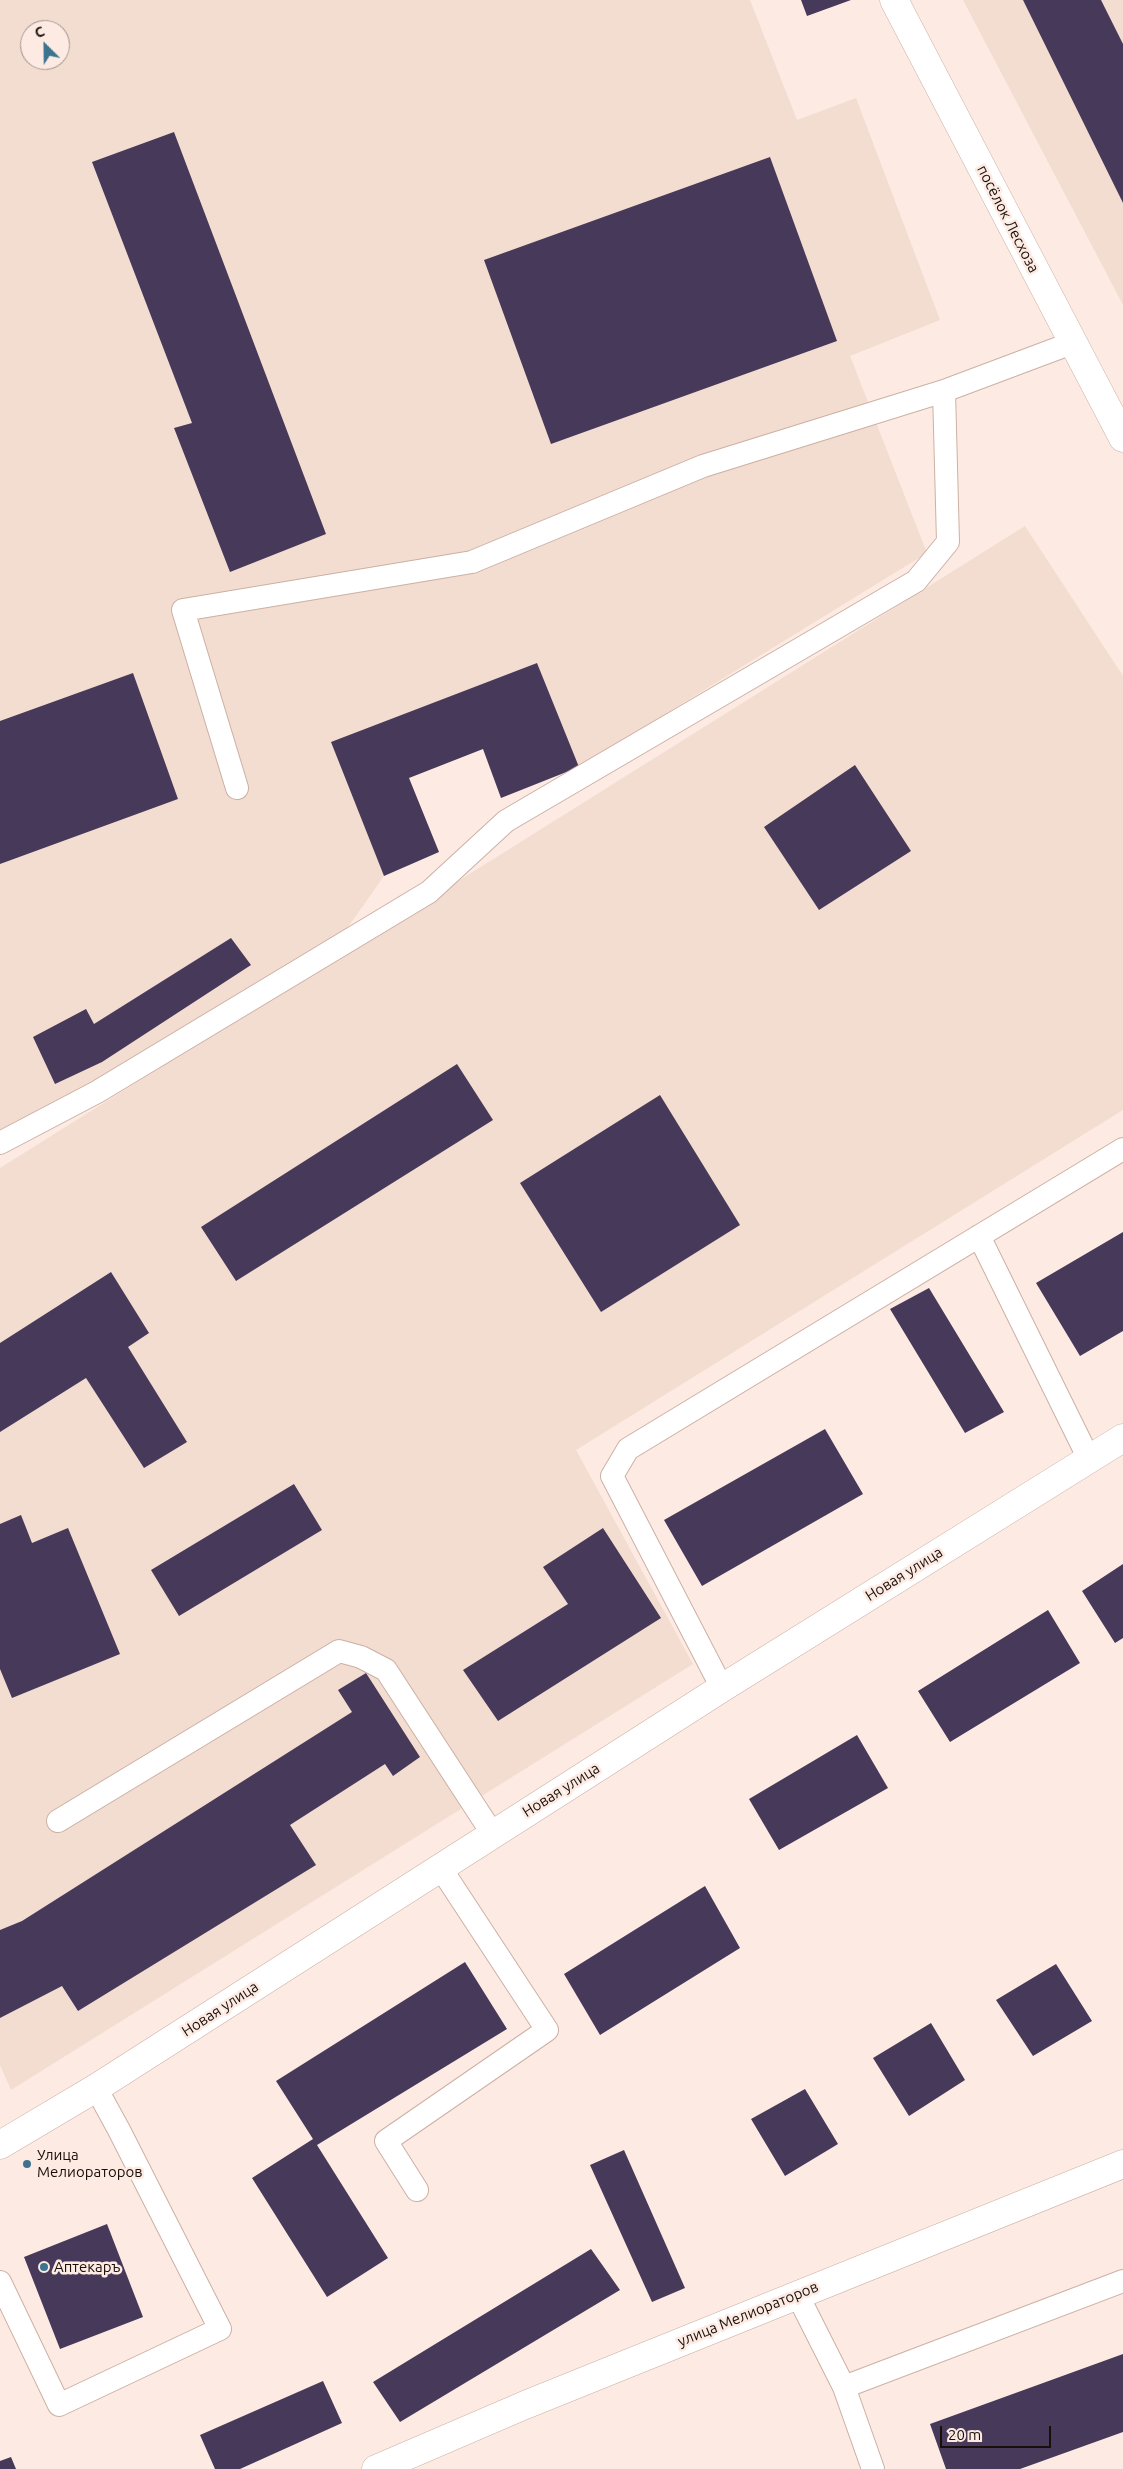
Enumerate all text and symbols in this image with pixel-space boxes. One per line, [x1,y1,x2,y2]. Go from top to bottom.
north arrow [20,20,70,70]
text: С [32,23,47,41]
street label: посёлок Лесхоза [973,162,1043,276]
street label: Новая улица [862,1543,946,1605]
street label: Новая улица [519,1759,603,1821]
street label: Новая улица [178,1978,262,2040]
place label: Улица Мелиораторов [37,2146,142,2181]
marker: Улица Мелиораторов [21,2158,33,2170]
place label: Аптекаръ [54,2258,120,2276]
marker: Аптекаръ [38,2261,50,2273]
street label: улица Мелиораторов [675,2278,821,2350]
scale bar [943,2416,1054,2448]
text: 20 m [948,2426,981,2443]

